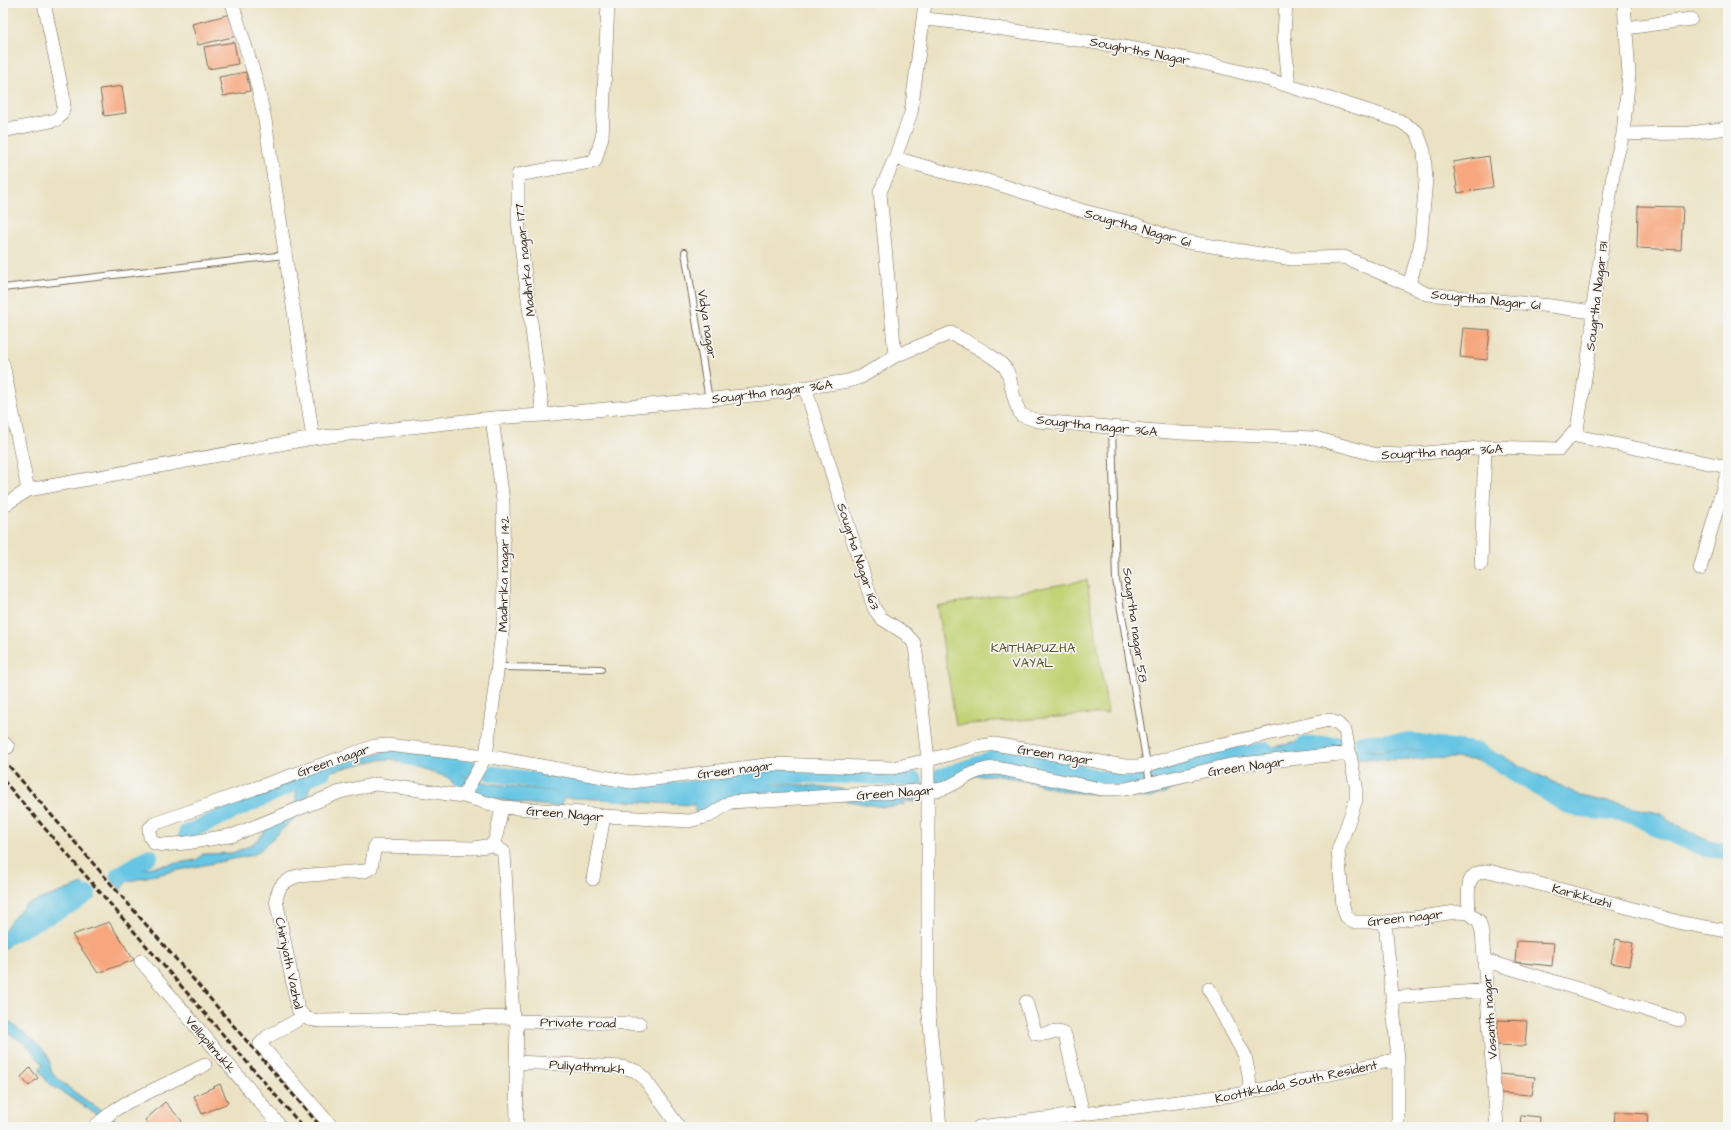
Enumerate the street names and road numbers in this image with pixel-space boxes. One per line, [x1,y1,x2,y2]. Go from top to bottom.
street label: Soughrths Nagar [1088,32,1191,70]
street label: Madhrka nagar 177 [510,202,541,317]
street label: Sougrtha Nagar 61 [1082,204,1193,253]
street label: Sougrtha Nagar 131 [1581,240,1614,352]
street label: Sougrtha Nagar 61 [1430,285,1542,316]
street label: Vidya nagar [692,289,721,360]
street label: Sougrtha nagar 36A [711,376,834,409]
street label: Sougrtha nagar 36A [1035,411,1159,442]
street label: Sougrtha nagar 36A [1381,440,1504,465]
street label: Sougrha Nagar 163 [831,501,884,613]
street label: Madhrika nagar 142 [494,515,515,632]
street label: Sougrtha nagar 58 [1117,566,1152,685]
street label: Green nagar [295,740,372,783]
street label: Green nagar [1016,740,1094,771]
street label: Green Nagar [1207,753,1286,782]
street label: Green nagar [697,756,774,785]
street label: Green Nagar [856,781,934,806]
street label: Green Nagar [526,802,604,827]
street label: Karikkuzhi [1550,879,1614,913]
street label: Green nagar [1367,905,1444,932]
street label: Chiriyath Vazhal [269,916,308,1011]
street label: Vasanth nagar [1478,974,1503,1060]
street label: Vellapilmukk [181,1012,240,1077]
street label: Private road [540,1013,616,1033]
street label: Puliyathmukh [549,1055,626,1080]
street label: Koottikkada South Resident [1213,1056,1380,1108]

